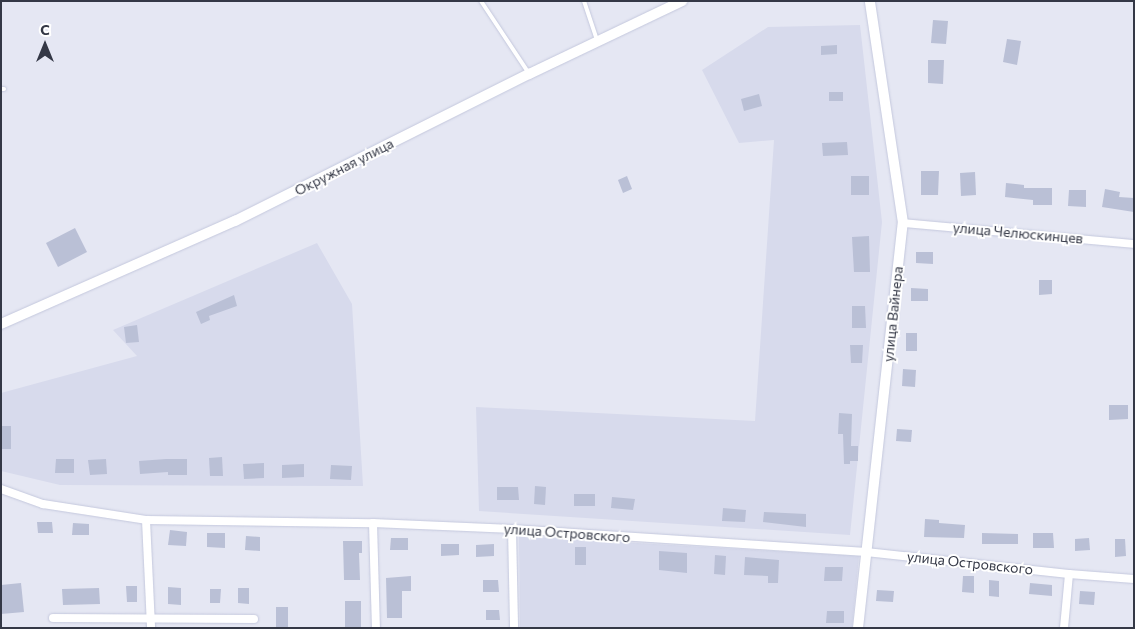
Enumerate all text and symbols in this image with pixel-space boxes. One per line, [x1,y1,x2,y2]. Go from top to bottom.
north arrow [20,20,70,70]
text: С [40,21,50,38]
street label: Окружная улица [292,135,396,199]
street label: улица Челюскинцев [952,219,1084,247]
street label: улица Вайнера [880,265,906,363]
street label: улица Островского [503,520,631,546]
street label: улица Островского [906,548,1034,578]

